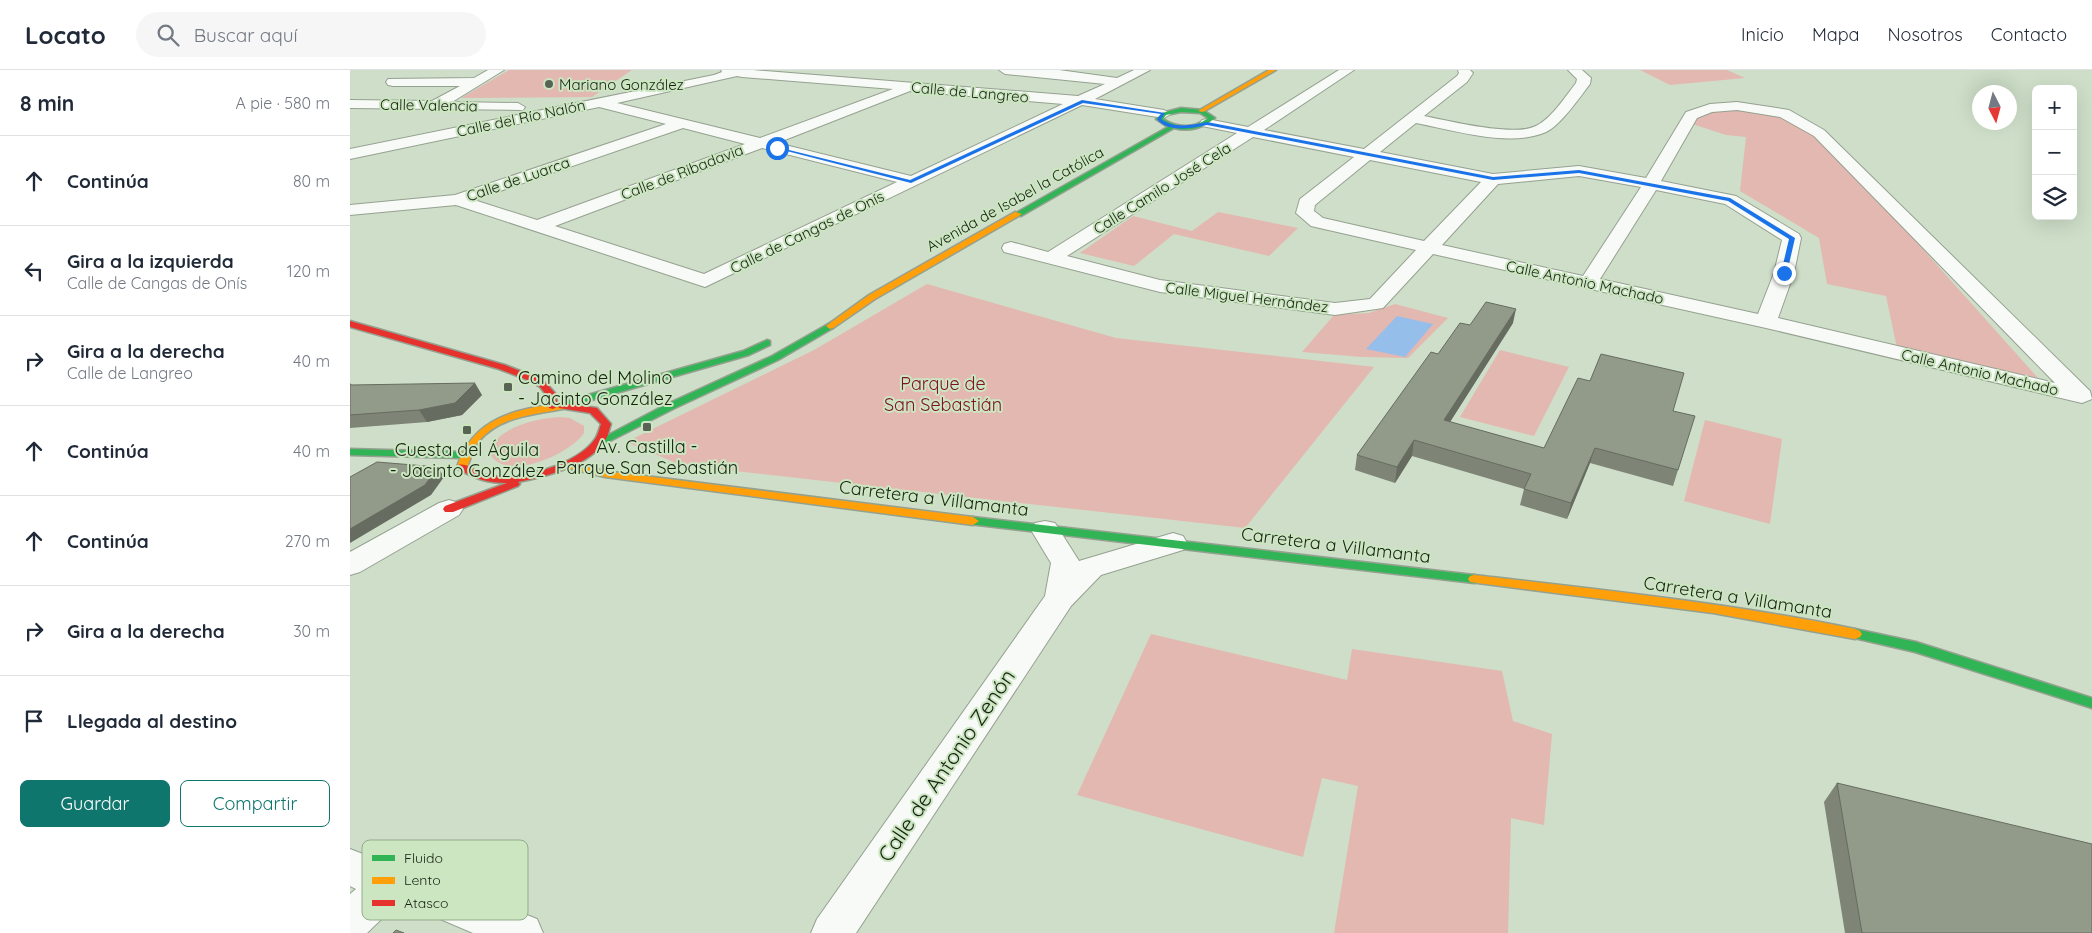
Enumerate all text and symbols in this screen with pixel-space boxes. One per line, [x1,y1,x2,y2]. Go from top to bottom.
search box [136,12,486,57]
text: Locato [25,20,106,50]
icon: search [154,21,182,49]
text: Buscar aquí [194,23,298,47]
text: Inicio [1741,23,1784,46]
text: Mapa [1812,23,1860,46]
text: Nosotros [1888,23,1963,46]
text: Contacto [1991,23,2067,46]
place label: Mariano González [559,75,684,94]
street label: Calle de Langreo [910,77,1030,107]
marker: Mariano González [543,78,555,90]
north arrow [1972,85,2017,130]
map controls [2032,85,2077,220]
button: + [2032,85,2077,130]
text: 8 min [20,90,74,116]
text: A pie · 580 m [235,93,330,113]
street label: Calle Valencia [380,95,478,115]
street label: Calle del Río Nalón [455,95,587,141]
button: − [2032,130,2077,175]
route start [766,137,789,160]
street label: Calle Camilo José Cela [1090,138,1234,238]
street label: Calle de Ribadavia [618,140,746,204]
street label: Avenida de Isabel la Católica [923,142,1107,256]
street label: Calle de Luarca [464,152,572,206]
icon: ahead [20,167,48,195]
text: Continúa [67,169,149,193]
text: 80 m [293,171,330,191]
button: layers [2032,175,2077,220]
street label: Calle de Cangas de Onís [727,186,887,278]
text: Gira a la izquierda [67,249,234,273]
street label: Calle Antonio Machado [1504,256,1666,308]
icon: left [20,257,48,285]
text: 120 m [287,261,330,281]
route end [1773,262,1796,285]
text: Calle de Cangas de Onís [67,273,247,293]
street label: Calle Miguel Hernández [1165,278,1329,316]
text: Gira a la derecha [67,339,225,363]
street label: Calle Antonio Machado [1900,345,2060,399]
icon: right [20,347,48,375]
text: 40 m [293,351,330,371]
text: Calle de Langreo [67,363,193,383]
place label: Camino del Molino - Jacinto González [518,366,673,410]
park label: Parque de San Sebastián [884,372,1002,416]
marker: Camino del Molino - Jacinto González [502,381,514,393]
marker: Av. Castilla - Parque San Sebastián [641,421,653,433]
marker: Cuesta del Águila - Jacinto González [461,424,473,436]
place label: Av. Castilla - Parque San Sebastián [556,435,738,479]
icon: ahead [20,437,48,465]
place label: Cuesta del Águila - Jacinto González [390,438,544,482]
text: Continúa [67,439,149,463]
text: 40 m [293,441,330,461]
street label: Carretera a Villamanta [838,475,1030,521]
street label: Carretera a Villamanta [1240,522,1432,568]
icon: ahead [20,527,48,555]
text: Continúa [67,529,149,553]
text: 270 m [285,531,330,551]
street label: Carretera a Villamanta [1642,571,1834,623]
icon: right [20,617,48,645]
text: Gira a la derecha [67,619,225,643]
text: 30 m [293,621,330,641]
street label: Calle de Antonio Zenón [872,664,1020,866]
icon: arrive [20,707,48,735]
text: Llegada al destino [67,709,237,733]
button: Guardar [20,780,170,827]
button: Compartir [180,780,330,827]
legend [362,840,528,920]
text: Fluido [404,849,443,867]
text: Lento [404,871,441,889]
text: Atasco [404,894,449,912]

